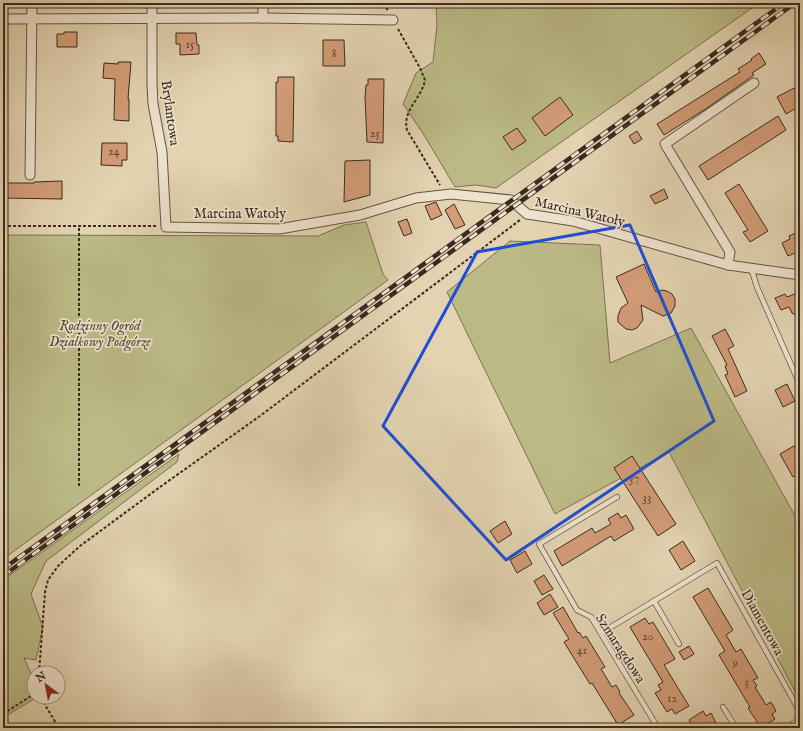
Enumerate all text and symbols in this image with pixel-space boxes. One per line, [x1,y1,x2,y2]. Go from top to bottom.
house number: 15 [186,37,195,52]
house number: 8 [332,46,337,61]
street label: Brylantowa [157,79,184,148]
house number: 25 [370,126,381,141]
house number: 24 [108,144,120,159]
street label: Marcina Watoły [533,193,627,231]
street label: Marcina Watoły [194,205,286,223]
park label: Rodzinny Ogród Działkowy Podgórze [49,317,151,352]
house number: 37 [629,471,639,486]
house number: 33 [643,490,651,505]
street label: Diamentowa [737,586,788,660]
street label: Szmaragdowa [591,610,650,688]
house number: 20 [642,629,654,644]
house number: 41 [577,643,587,658]
house number: 9 [731,656,738,671]
north arrow [26,665,66,705]
text: N [33,669,49,686]
house number: 5 [745,675,750,690]
house number: 12 [667,691,677,706]

